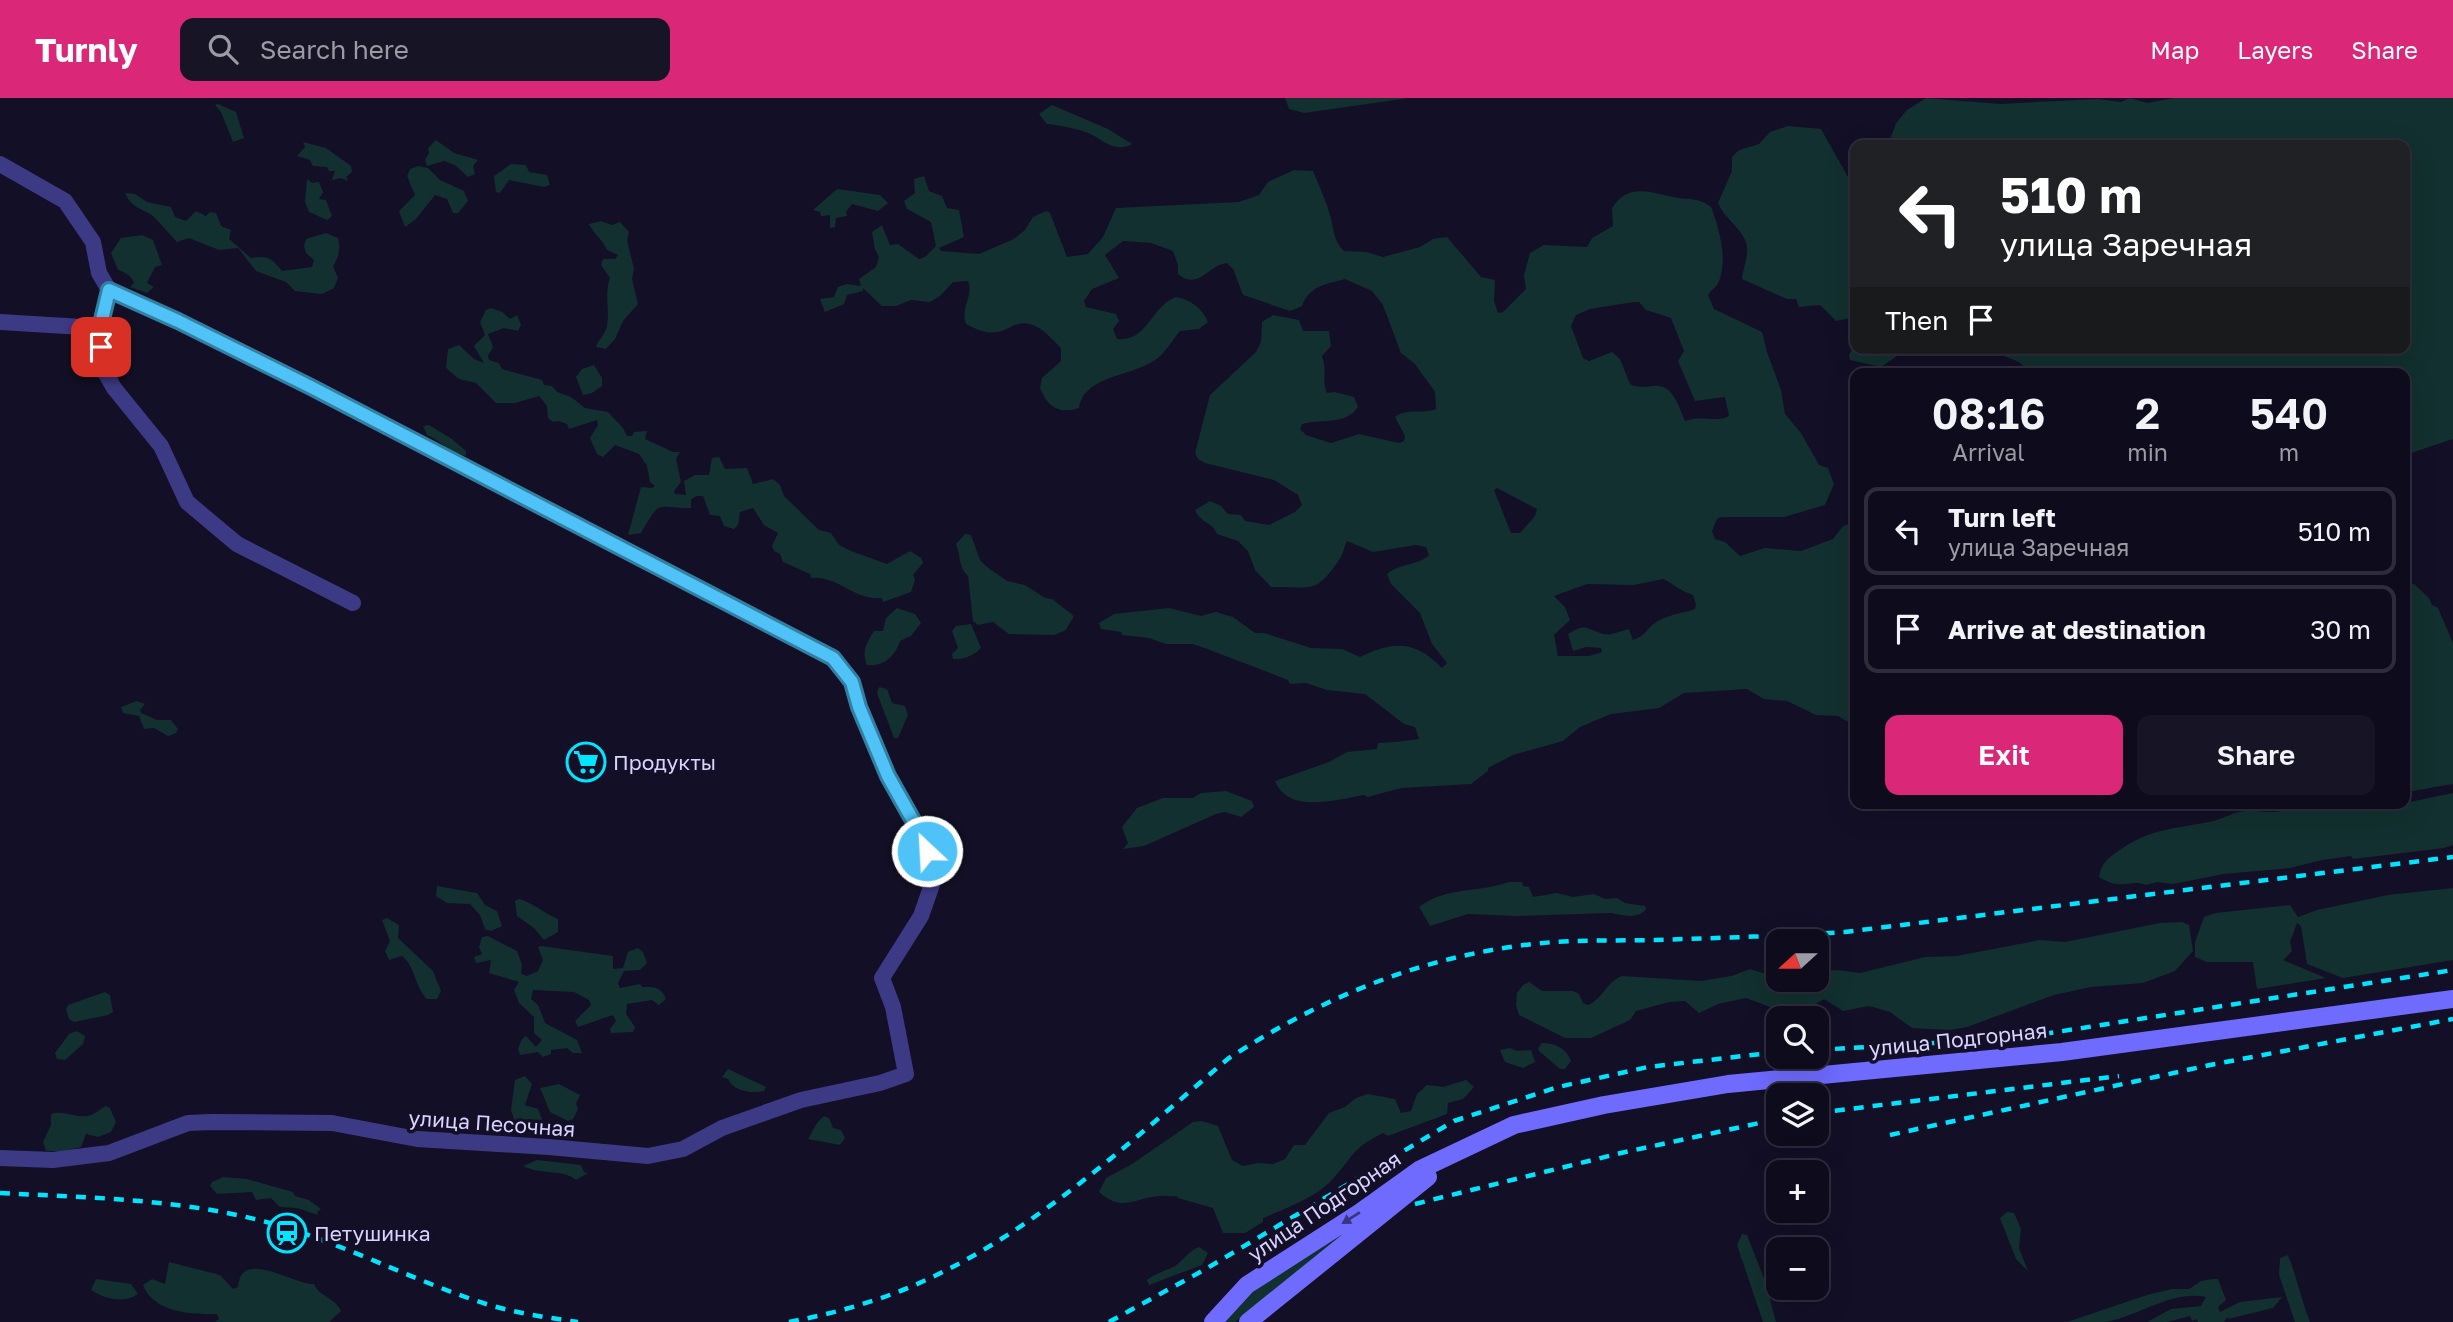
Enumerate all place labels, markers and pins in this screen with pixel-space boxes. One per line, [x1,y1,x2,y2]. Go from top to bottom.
pin [71,317,131,377]
supermarket icon: Продукты [565,741,607,783]
place label: Продукты [613,749,716,775]
station icon: Петушинка [266,1212,308,1254]
place label: Петушинка [314,1220,431,1246]

